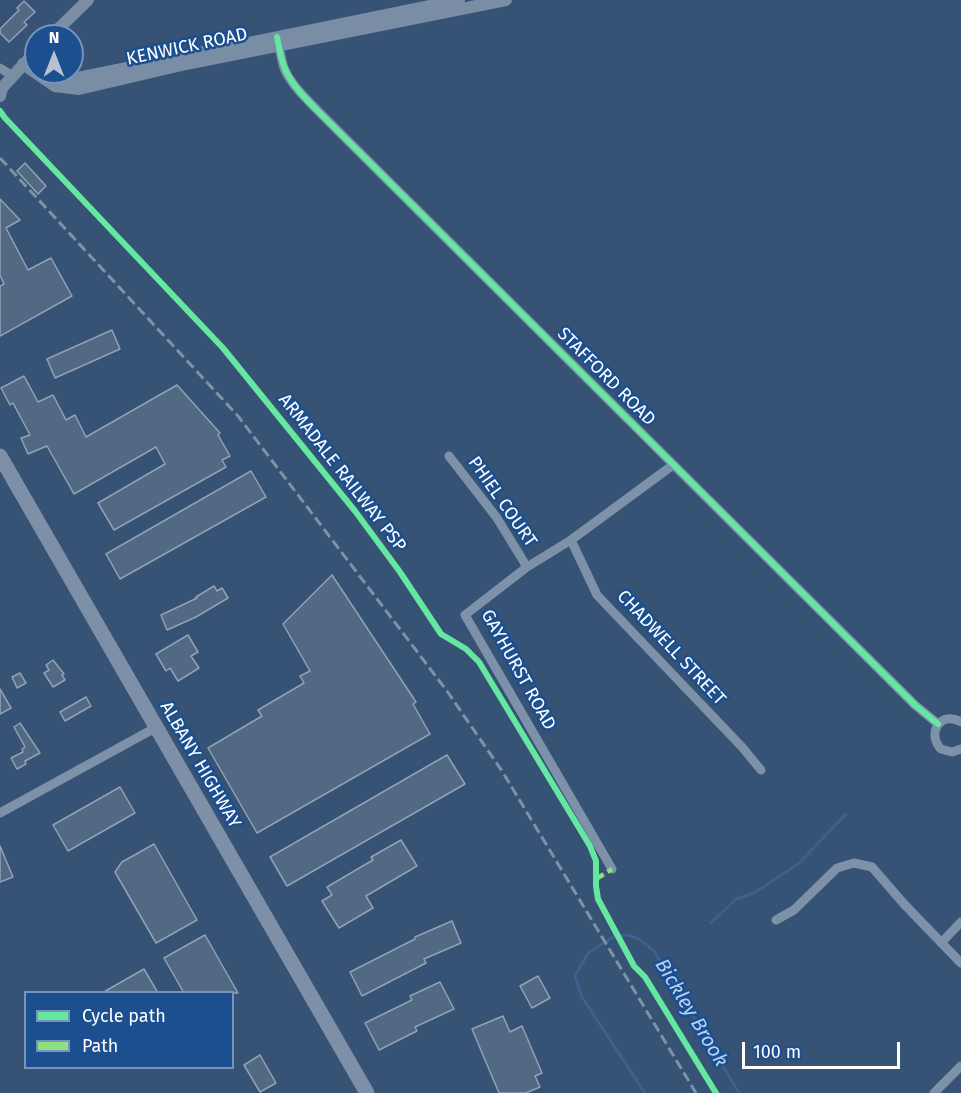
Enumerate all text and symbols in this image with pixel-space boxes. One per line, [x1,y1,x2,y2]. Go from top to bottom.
north arrow [24,24,84,84]
street label: KENWICK ROAD [125,24,249,70]
text: N [49,28,59,47]
street label: STAFFORD ROAD [552,323,660,431]
street label: ARMADALE RAILWAY PSP [274,390,410,556]
street label: PHIEL COURT [463,453,541,551]
street label: CHADWELL STREET [612,586,730,710]
street label: GAYHURST ROAD [476,606,560,734]
street label: ALBANY HIGHWAY [155,698,245,832]
water label: Bickley Brook [649,955,733,1071]
legend [24,991,234,1069]
text: Cycle path [82,1005,166,1027]
scale bar [745,1030,902,1068]
text: Path [82,1035,118,1057]
text: 100 m [753,1041,801,1063]

